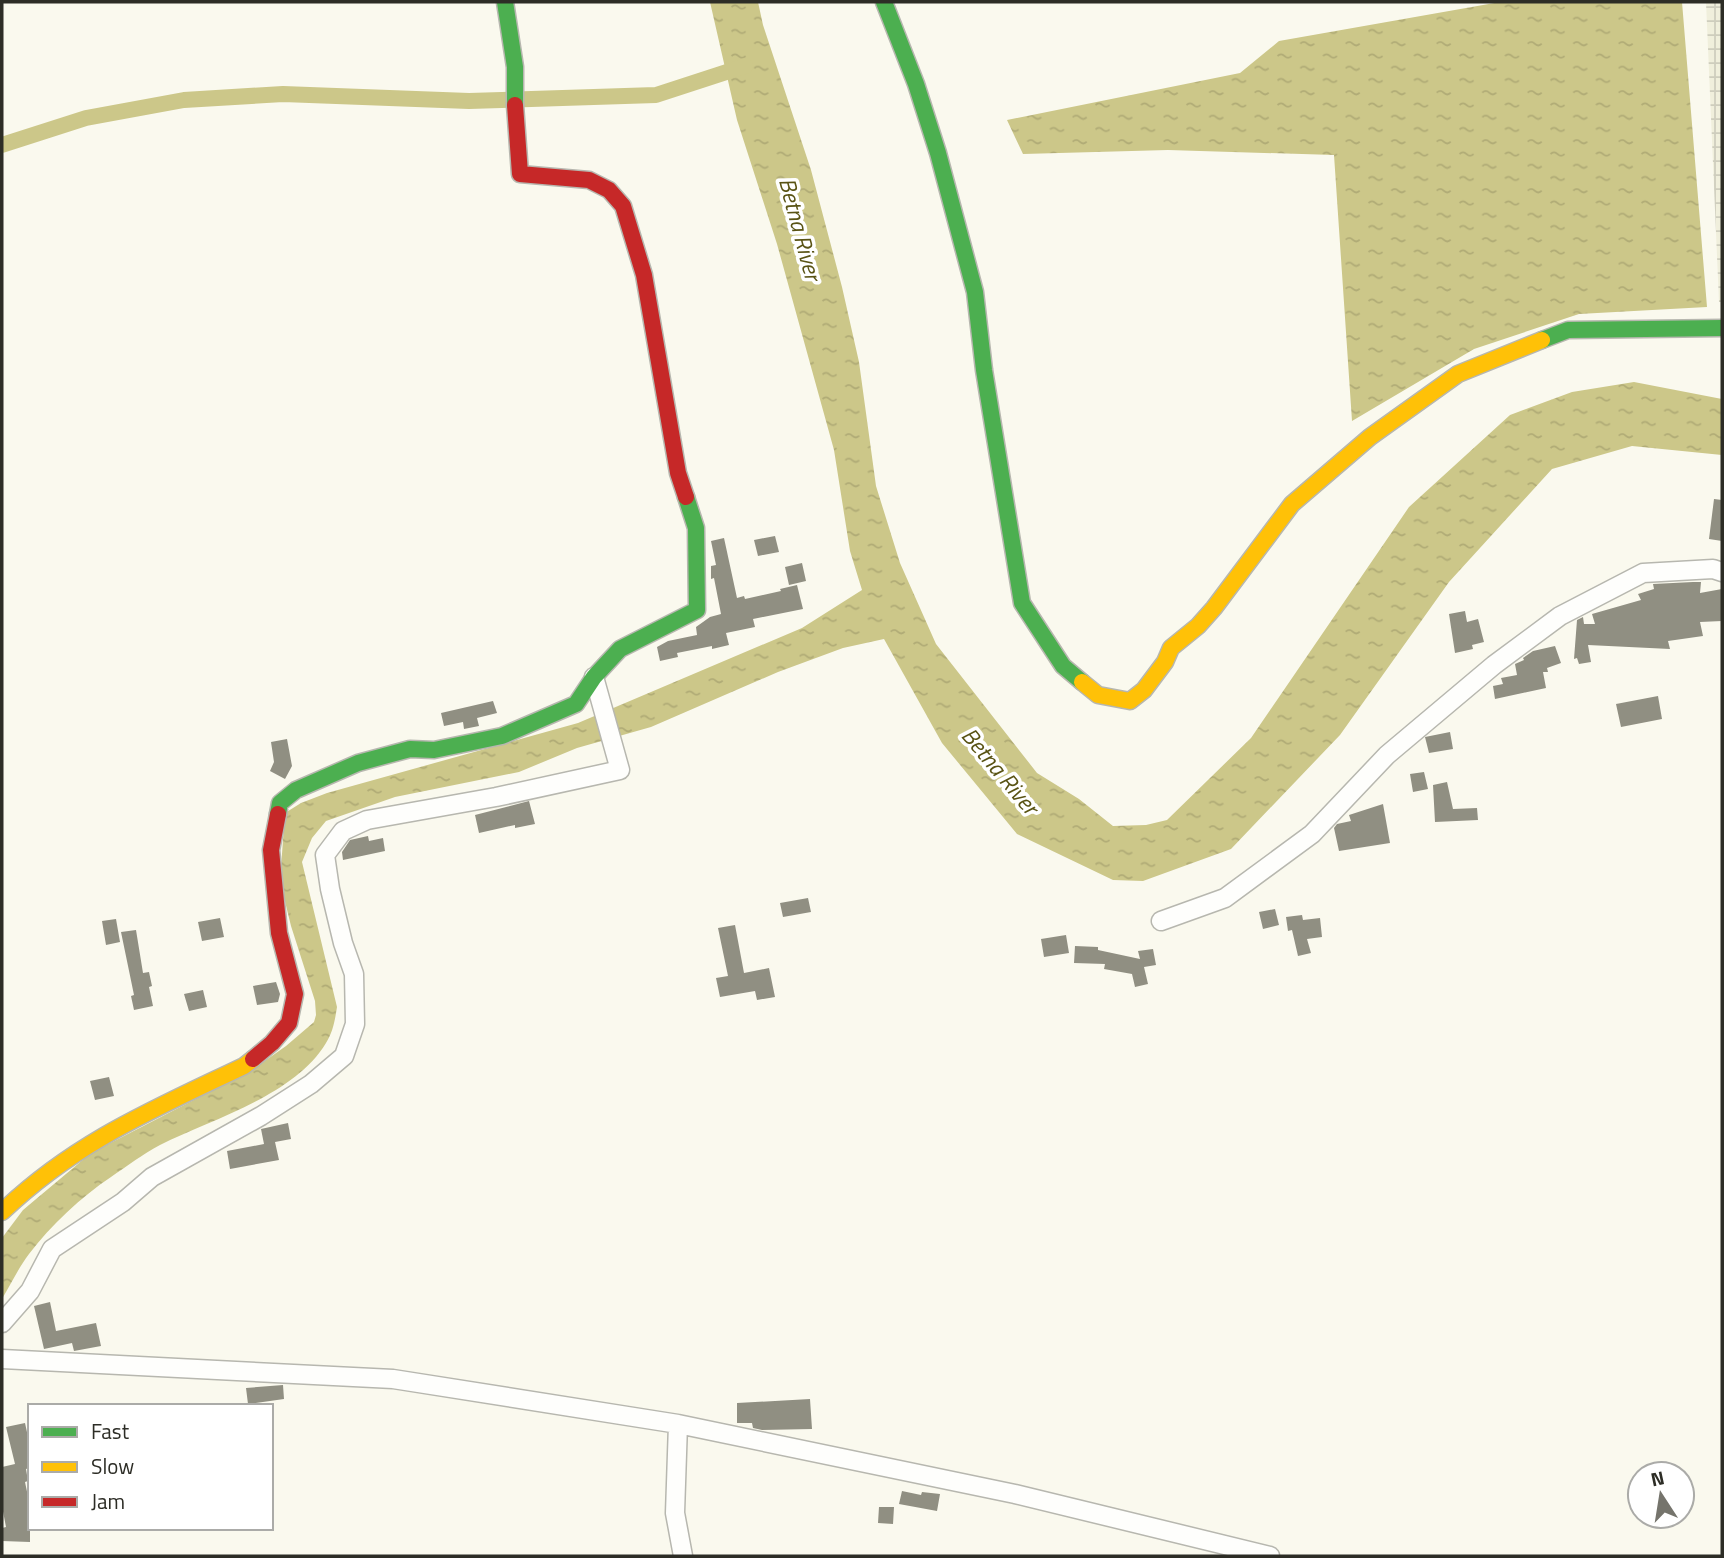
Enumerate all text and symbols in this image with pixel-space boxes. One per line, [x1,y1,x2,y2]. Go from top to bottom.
water label: Betna River [770,174,832,287]
water label: Betna River [953,719,1049,824]
legend [28,1404,273,1530]
text: Fast [91,1415,130,1447]
text: Slow [91,1450,134,1482]
north arrow [1626,1460,1696,1530]
text: N [1648,1462,1667,1493]
text: Jam [91,1485,125,1517]

